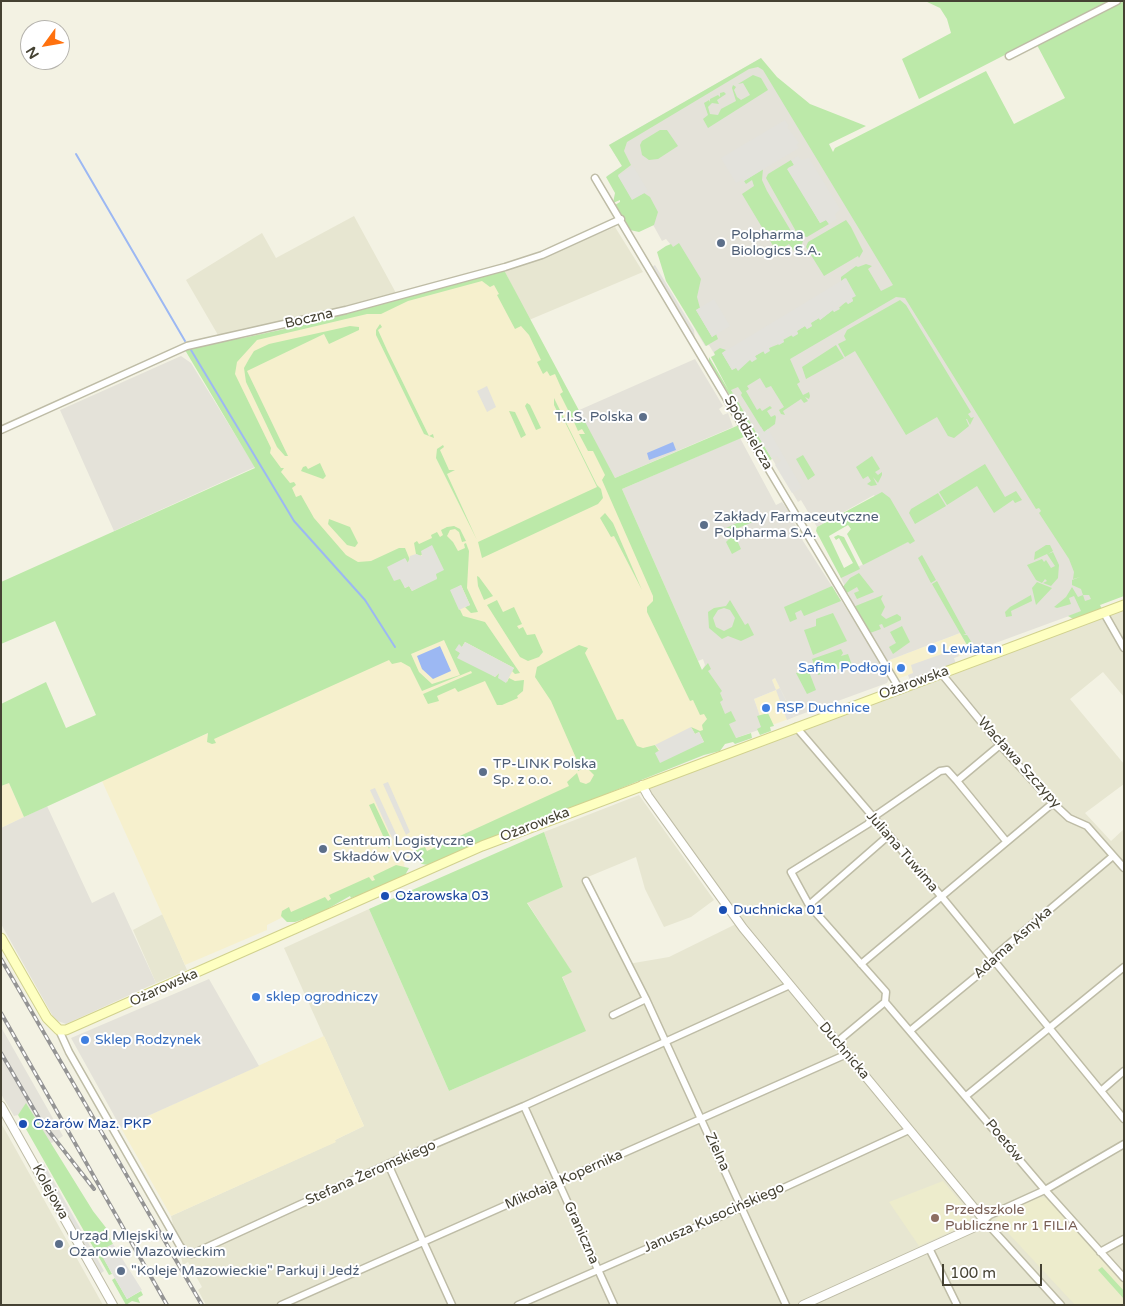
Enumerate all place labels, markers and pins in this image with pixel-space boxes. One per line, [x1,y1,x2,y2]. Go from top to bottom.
place label: Polpharma Biologics S.A. [731,227,821,260]
marker: Polpharma Biologics S.A. [715,237,727,249]
place label: T.I.S. Polska [555,409,633,425]
marker: T.I.S. Polska [637,411,649,423]
place label: Zakłady Farmaceutyczne Polpharma S.A. [714,509,879,542]
marker: Zakłady Farmaceutyczne Polpharma S.A. [698,519,710,531]
place label: Lewiatan [942,641,1002,657]
marker: Lewiatan [926,643,938,655]
place label: Safim Podłogi [798,660,891,676]
marker: Safim Podłogi [895,662,907,674]
place label: RSP Duchnice [776,700,870,716]
marker: RSP Duchnice [760,702,772,714]
place label: TP-LINK Polska Sp. z o.o. [493,756,596,789]
marker: TP-LINK Polska Sp. z o.o. [477,766,489,778]
place label: Centrum Logistyczne Składów VOX [333,833,474,866]
marker: Centrum Logistyczne Składów VOX [317,843,329,855]
place label: Ożarowska 03 [395,888,489,904]
marker: Ożarowska 03 [379,890,391,902]
place label: Duchnicka 01 [733,902,824,918]
marker: Duchnicka 01 [717,904,729,916]
place label: sklep ogrodniczy [266,989,378,1005]
marker: sklep ogrodniczy [250,991,262,1003]
place label: Sklep Rodzynek [95,1032,201,1048]
marker: Sklep Rodzynek [79,1034,91,1046]
place label: Ożarów Maz. PKP [33,1116,151,1132]
marker: Ożarów Maz. PKP [17,1118,29,1130]
place label: Przedszkole Publiczne nr 1 FILIA [945,1202,1078,1234]
marker: Przedszkole Publiczne nr 1 FILIA [929,1212,941,1224]
place label: Urząd MIejski w Ożarowie Mazowieckim [69,1228,226,1260]
marker: Urząd MIejski w Ożarowie Mazowieckim [53,1238,65,1250]
place label: "Koleje Mazowieckie" Parkuj i Jedź [131,1263,359,1279]
marker: "Koleje Mazowieckie" Parkuj i Jedź [115,1265,127,1277]

